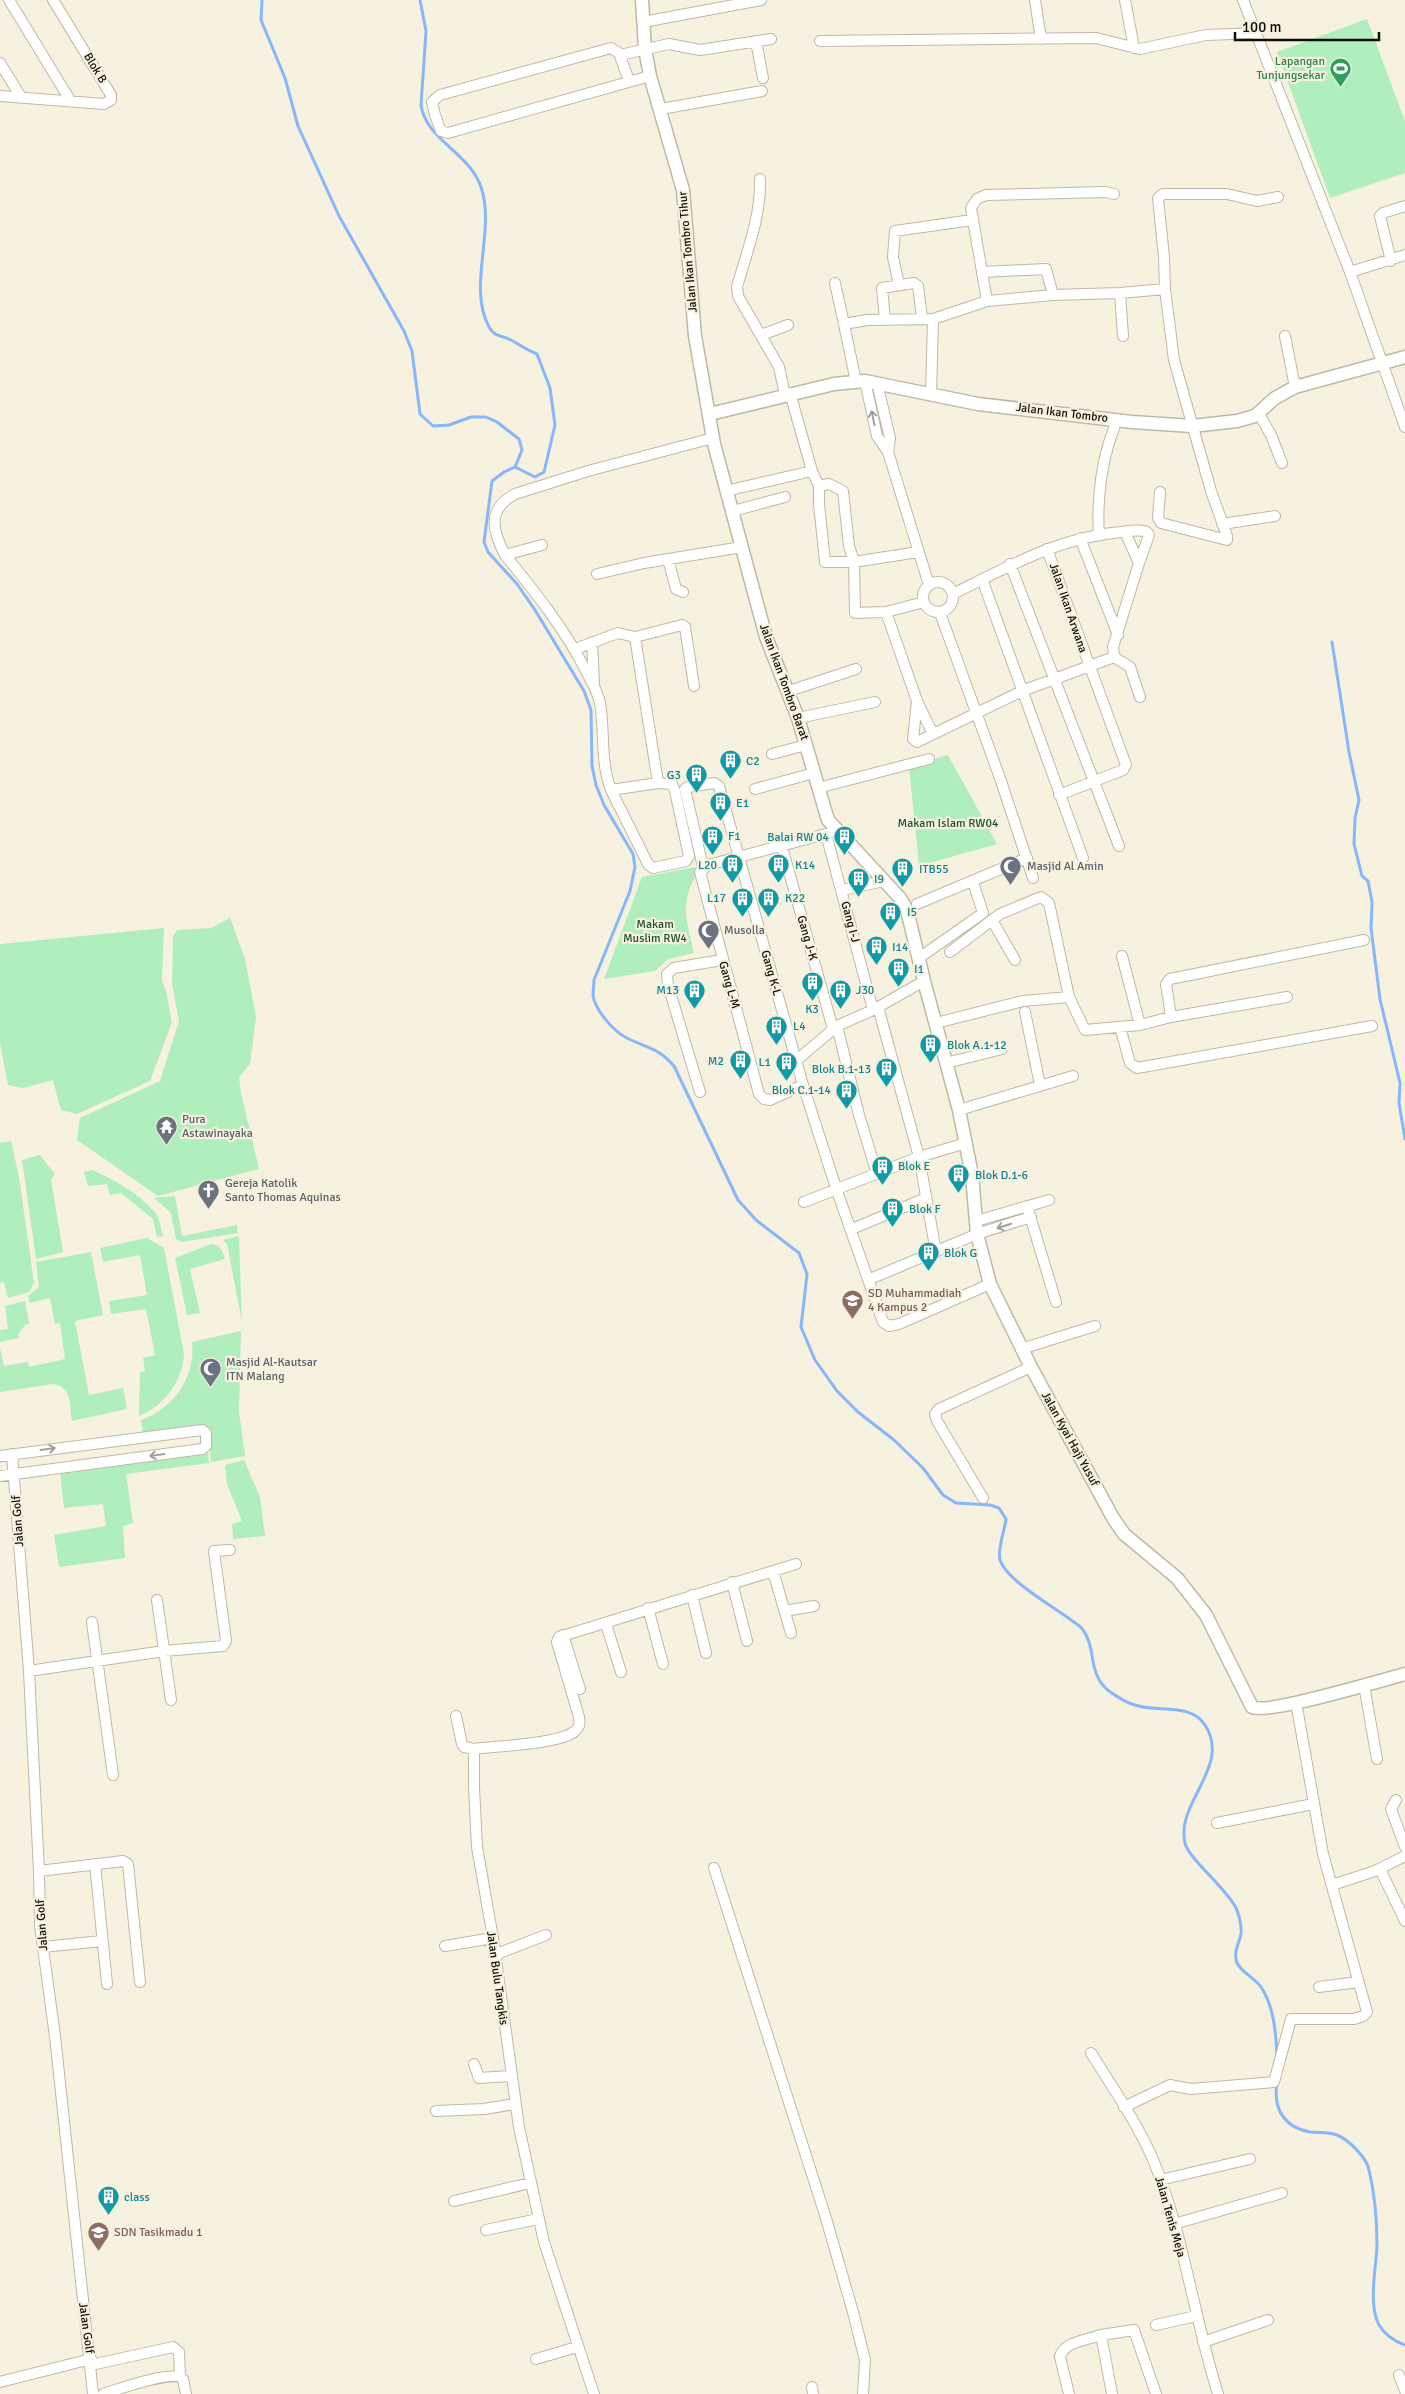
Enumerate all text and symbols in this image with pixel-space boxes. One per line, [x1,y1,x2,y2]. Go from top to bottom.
scale bar [1235,10,1379,42]
text: 100 m [1242,18,1282,36]
street label: Blok B [80,50,110,86]
place label: Lapangan Tunjungsekar [1256,54,1326,83]
sports icon: Lapangan Tunjungsekar [1329,56,1353,87]
street label: Jalan Ikan Tombro Tihur [675,190,701,313]
street label: Jalan Ikan Tombro [1015,400,1109,426]
one-way arrow [868,411,877,427]
street label: Jalan Ikan Arwana [1046,561,1090,655]
street label: Jalan Ikan Tombro Barat [756,622,812,742]
building icon: C2 [718,749,742,780]
place label: C2 [746,754,760,769]
building icon: G3 [685,763,709,794]
place label: G3 [667,768,681,783]
building icon: E1 [708,791,732,822]
place label: E1 [736,796,749,811]
park label: Makam Islam RW04 [898,816,999,831]
building icon: F1 [700,824,724,855]
building icon: Balai RW 04 [833,825,857,856]
place label: F1 [728,829,741,844]
place label: Balai RW 04 [767,830,830,845]
building icon: L20 [721,853,745,884]
building icon: K14 [767,853,791,884]
mosque icon: Masjid Al Amin [999,854,1023,885]
building icon: ITB55 [891,857,915,888]
place label: L20 [698,858,717,873]
place label: K14 [795,858,816,873]
place label: Masjid Al Amin [1027,859,1104,874]
place label: ITB55 [919,862,949,877]
building icon: I9 [846,867,870,898]
place label: I9 [874,872,884,887]
building icon: L17 [730,886,754,917]
building icon: K22 [757,886,781,917]
place label: L17 [707,891,726,906]
place label: K22 [785,891,805,906]
street label: Gang I-J [837,900,863,944]
building icon: I5 [879,900,903,931]
place label: I5 [907,905,917,920]
street label: Gang J-K [793,914,821,962]
park label: Makam Muslim RW4 [623,917,688,946]
mosque icon: Musolla [696,918,720,949]
place label: Musolla [724,923,765,938]
building icon: I14 [864,935,888,966]
place label: I14 [892,940,909,955]
street label: Gang K-L [757,949,785,997]
building icon: I1 [886,957,910,988]
street label: Gang L-M [715,960,743,1010]
place label: I1 [914,962,924,977]
building icon: K3 [800,970,824,1001]
building icon: M13 [683,978,707,1009]
building icon: J30 [828,978,852,1009]
place label: M13 [656,983,679,998]
place label: J30 [856,983,874,998]
place label: K3 [805,1002,819,1017]
building icon: L4 [765,1014,789,1045]
place label: L4 [793,1019,806,1034]
building icon: Blok A.1-12 [919,1033,943,1064]
place label: Blok A.1-12 [947,1038,1007,1053]
building icon: M2 [728,1049,752,1080]
building icon: L1 [775,1050,799,1081]
place label: M2 [708,1054,724,1069]
place label: L1 [758,1055,771,1070]
building icon: Blok B.1-13 [875,1057,899,1088]
place label: Blok B.1-13 [812,1062,871,1077]
building icon: Blok C.1-14 [835,1078,859,1109]
place label: Blok C.1-14 [772,1083,832,1098]
place label: Pura Astawinayaka [182,1112,253,1141]
temple icon: Pura Astawinayaka [154,1114,178,1145]
building icon: Blok E [870,1154,894,1185]
place label: Blok E [898,1159,931,1174]
building icon: Blok D.1-6 [947,1163,971,1194]
place label: Blok D.1-6 [975,1168,1028,1183]
place label: Gereja Katolik Santo Thomas Aquinas [225,1176,341,1205]
church icon: Gereja Katolik Santo Thomas Aquinas [197,1178,221,1209]
building icon: Blok F [881,1197,905,1228]
place label: Blok F [909,1202,941,1217]
one-way arrow [996,1221,1012,1231]
building icon: Blok G [916,1241,940,1272]
place label: Blok G [944,1246,977,1261]
place label: SD Muhammadiah 4 Kampus 2 [868,1286,961,1315]
school or university icon: SD Muhammadiah 4 Kampus 2 [840,1288,864,1319]
place label: Masjid Al-Kautsar ITN Malang [226,1355,318,1384]
mosque icon: Masjid Al-Kautsar ITN Malang [198,1357,222,1388]
street label: Jalan Kyai Haji Yusuf [1038,1389,1103,1490]
one-way arrow [40,1443,56,1453]
one-way arrow [149,1450,165,1460]
street label: Jalan Golf [9,1494,27,1547]
street label: Jalan Golf [33,1898,51,1951]
street label: Jalan Bulu Tangkis [483,1930,511,2026]
street label: Jalan Tenis Meja [1151,2175,1189,2259]
building icon: class [96,2185,120,2216]
place label: class [124,2190,150,2205]
school or university icon: SDN Tasikmadu 1 [86,2220,110,2251]
place label: SDN Tasikmadu 1 [114,2225,203,2240]
street label: Jalan Golf [75,2302,97,2355]

